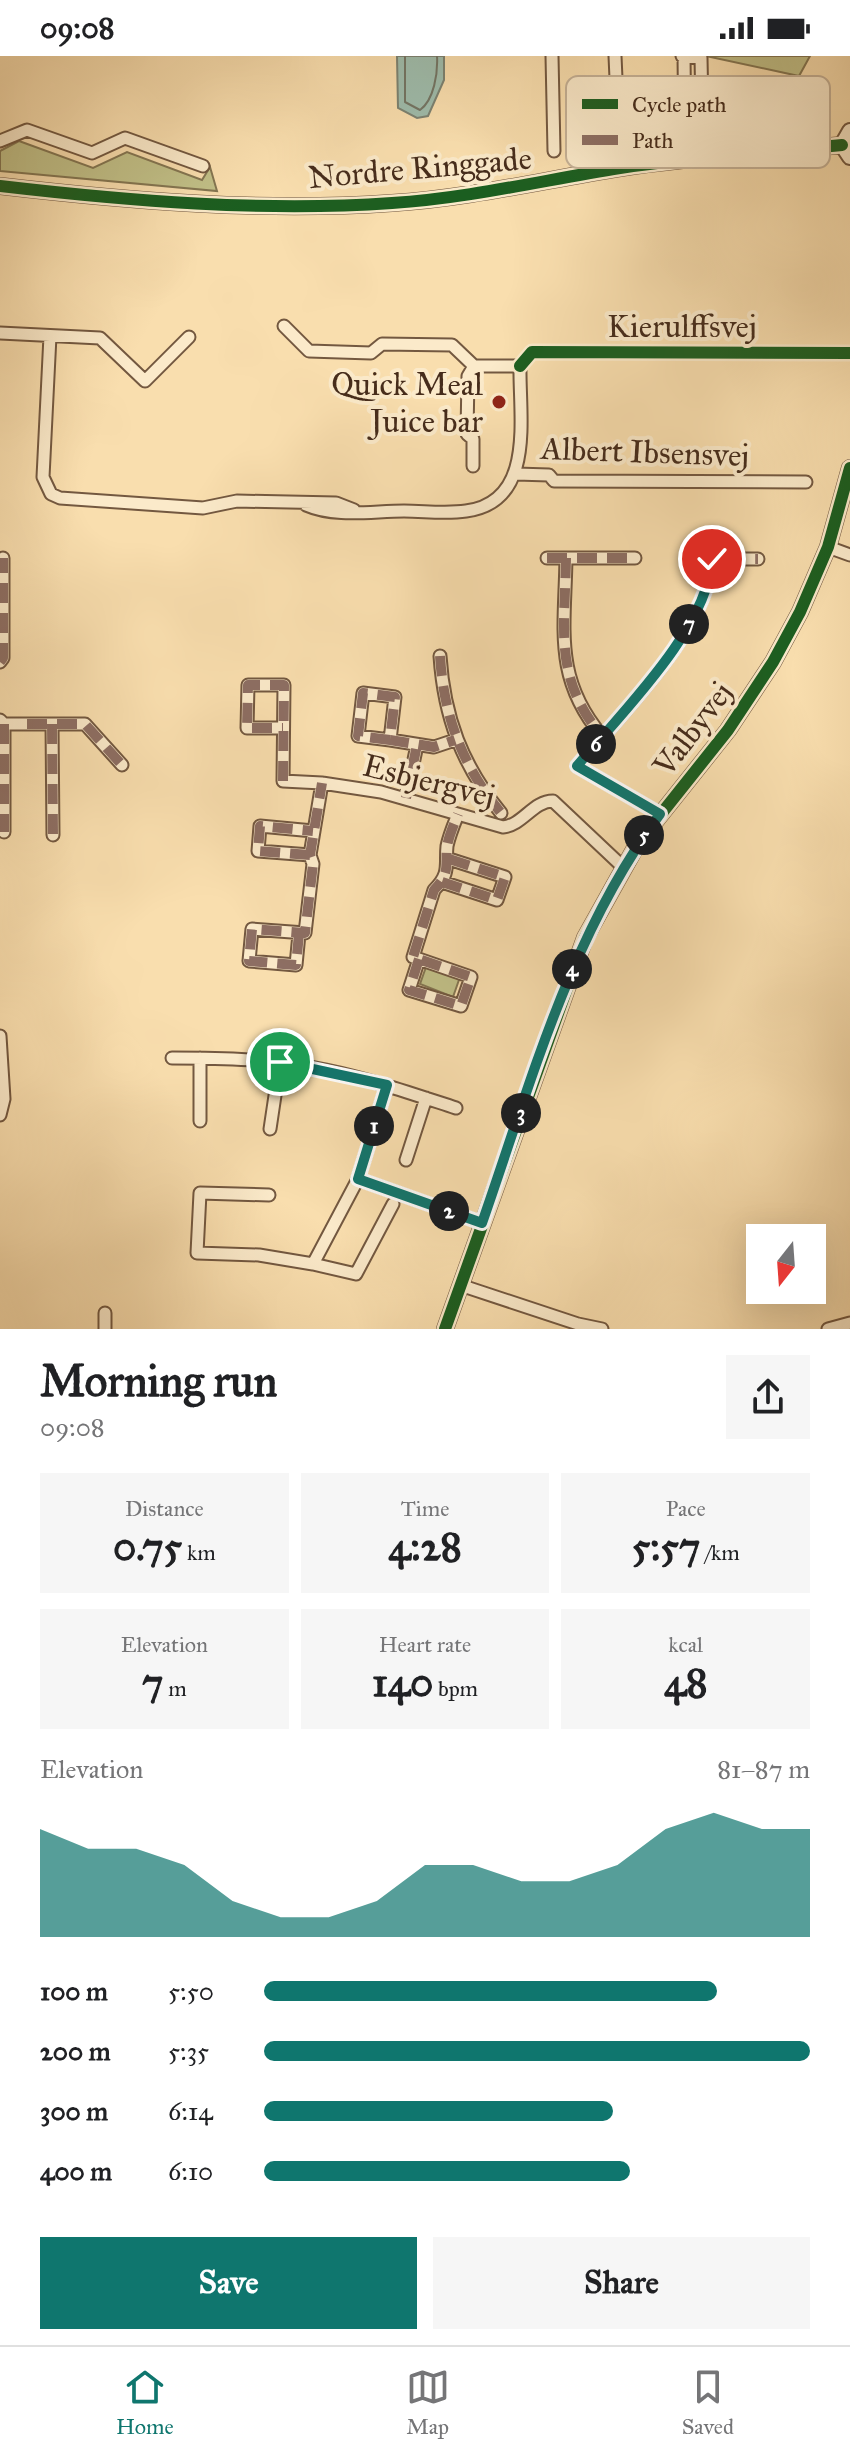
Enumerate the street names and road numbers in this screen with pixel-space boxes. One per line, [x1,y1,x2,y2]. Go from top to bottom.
street label: Nordre Ringgade [307,139,533,197]
street label: Kierulffsvej [607,307,757,346]
street label: Albert Ibsensvej [538,429,750,475]
street label: Valbyvej [644,674,741,785]
street label: Esbjergvej [359,746,499,816]

